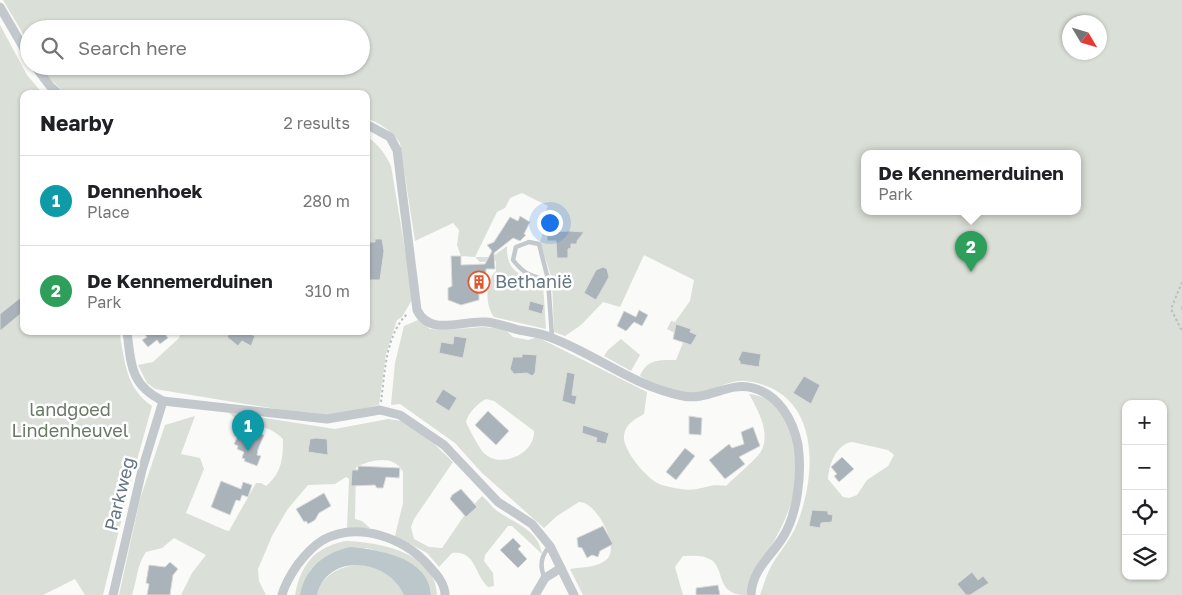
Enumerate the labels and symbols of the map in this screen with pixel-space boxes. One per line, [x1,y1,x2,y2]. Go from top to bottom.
north arrow [1062,15,1107,60]
your location [537,210,563,236]
pin: 2 [955,231,987,272]
building icon: Bethanië [467,270,491,294]
place label: Bethanië [495,270,572,292]
park label: landgoed Lindenheuvel [11,398,129,441]
pin: 1 [232,410,264,451]
street label: Parkweg [99,455,139,533]

